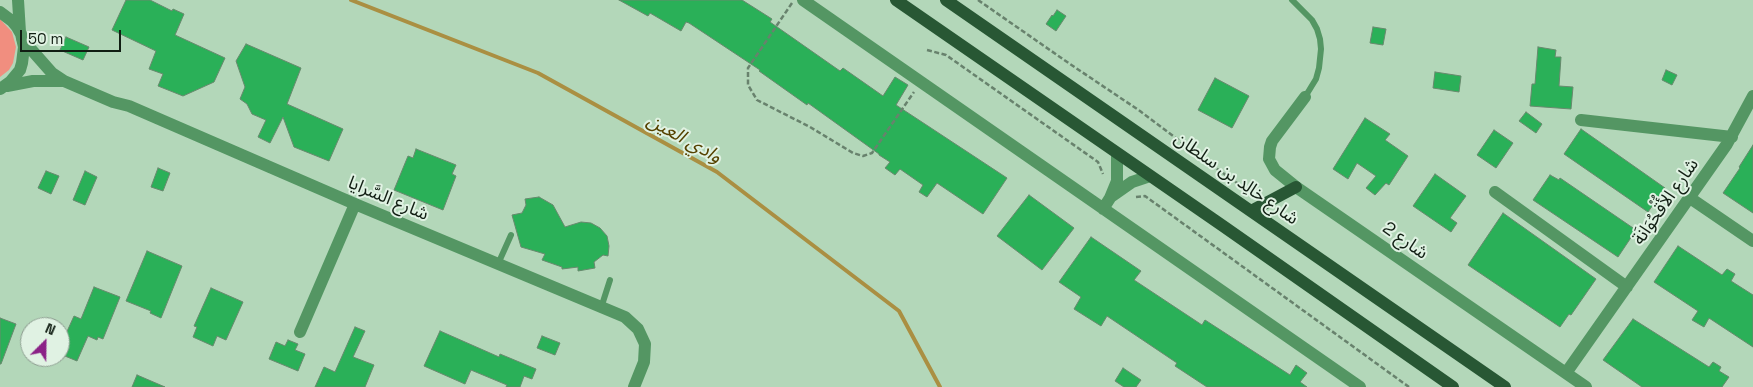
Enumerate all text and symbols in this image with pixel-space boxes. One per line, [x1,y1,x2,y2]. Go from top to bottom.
scale bar [22,20,124,52]
text: 50 m [28,29,63,48]
water label: وادي العين [643,109,725,169]
street label: شارع خالِد بن سلطان [1170,128,1302,230]
street label: شارع الأُقْحُوَانَة [1628,155,1704,249]
street label: شارع السَّرايا [344,172,432,226]
street label: شارع 2 [1378,218,1432,264]
north arrow [20,317,70,367]
text: N [43,319,58,339]

